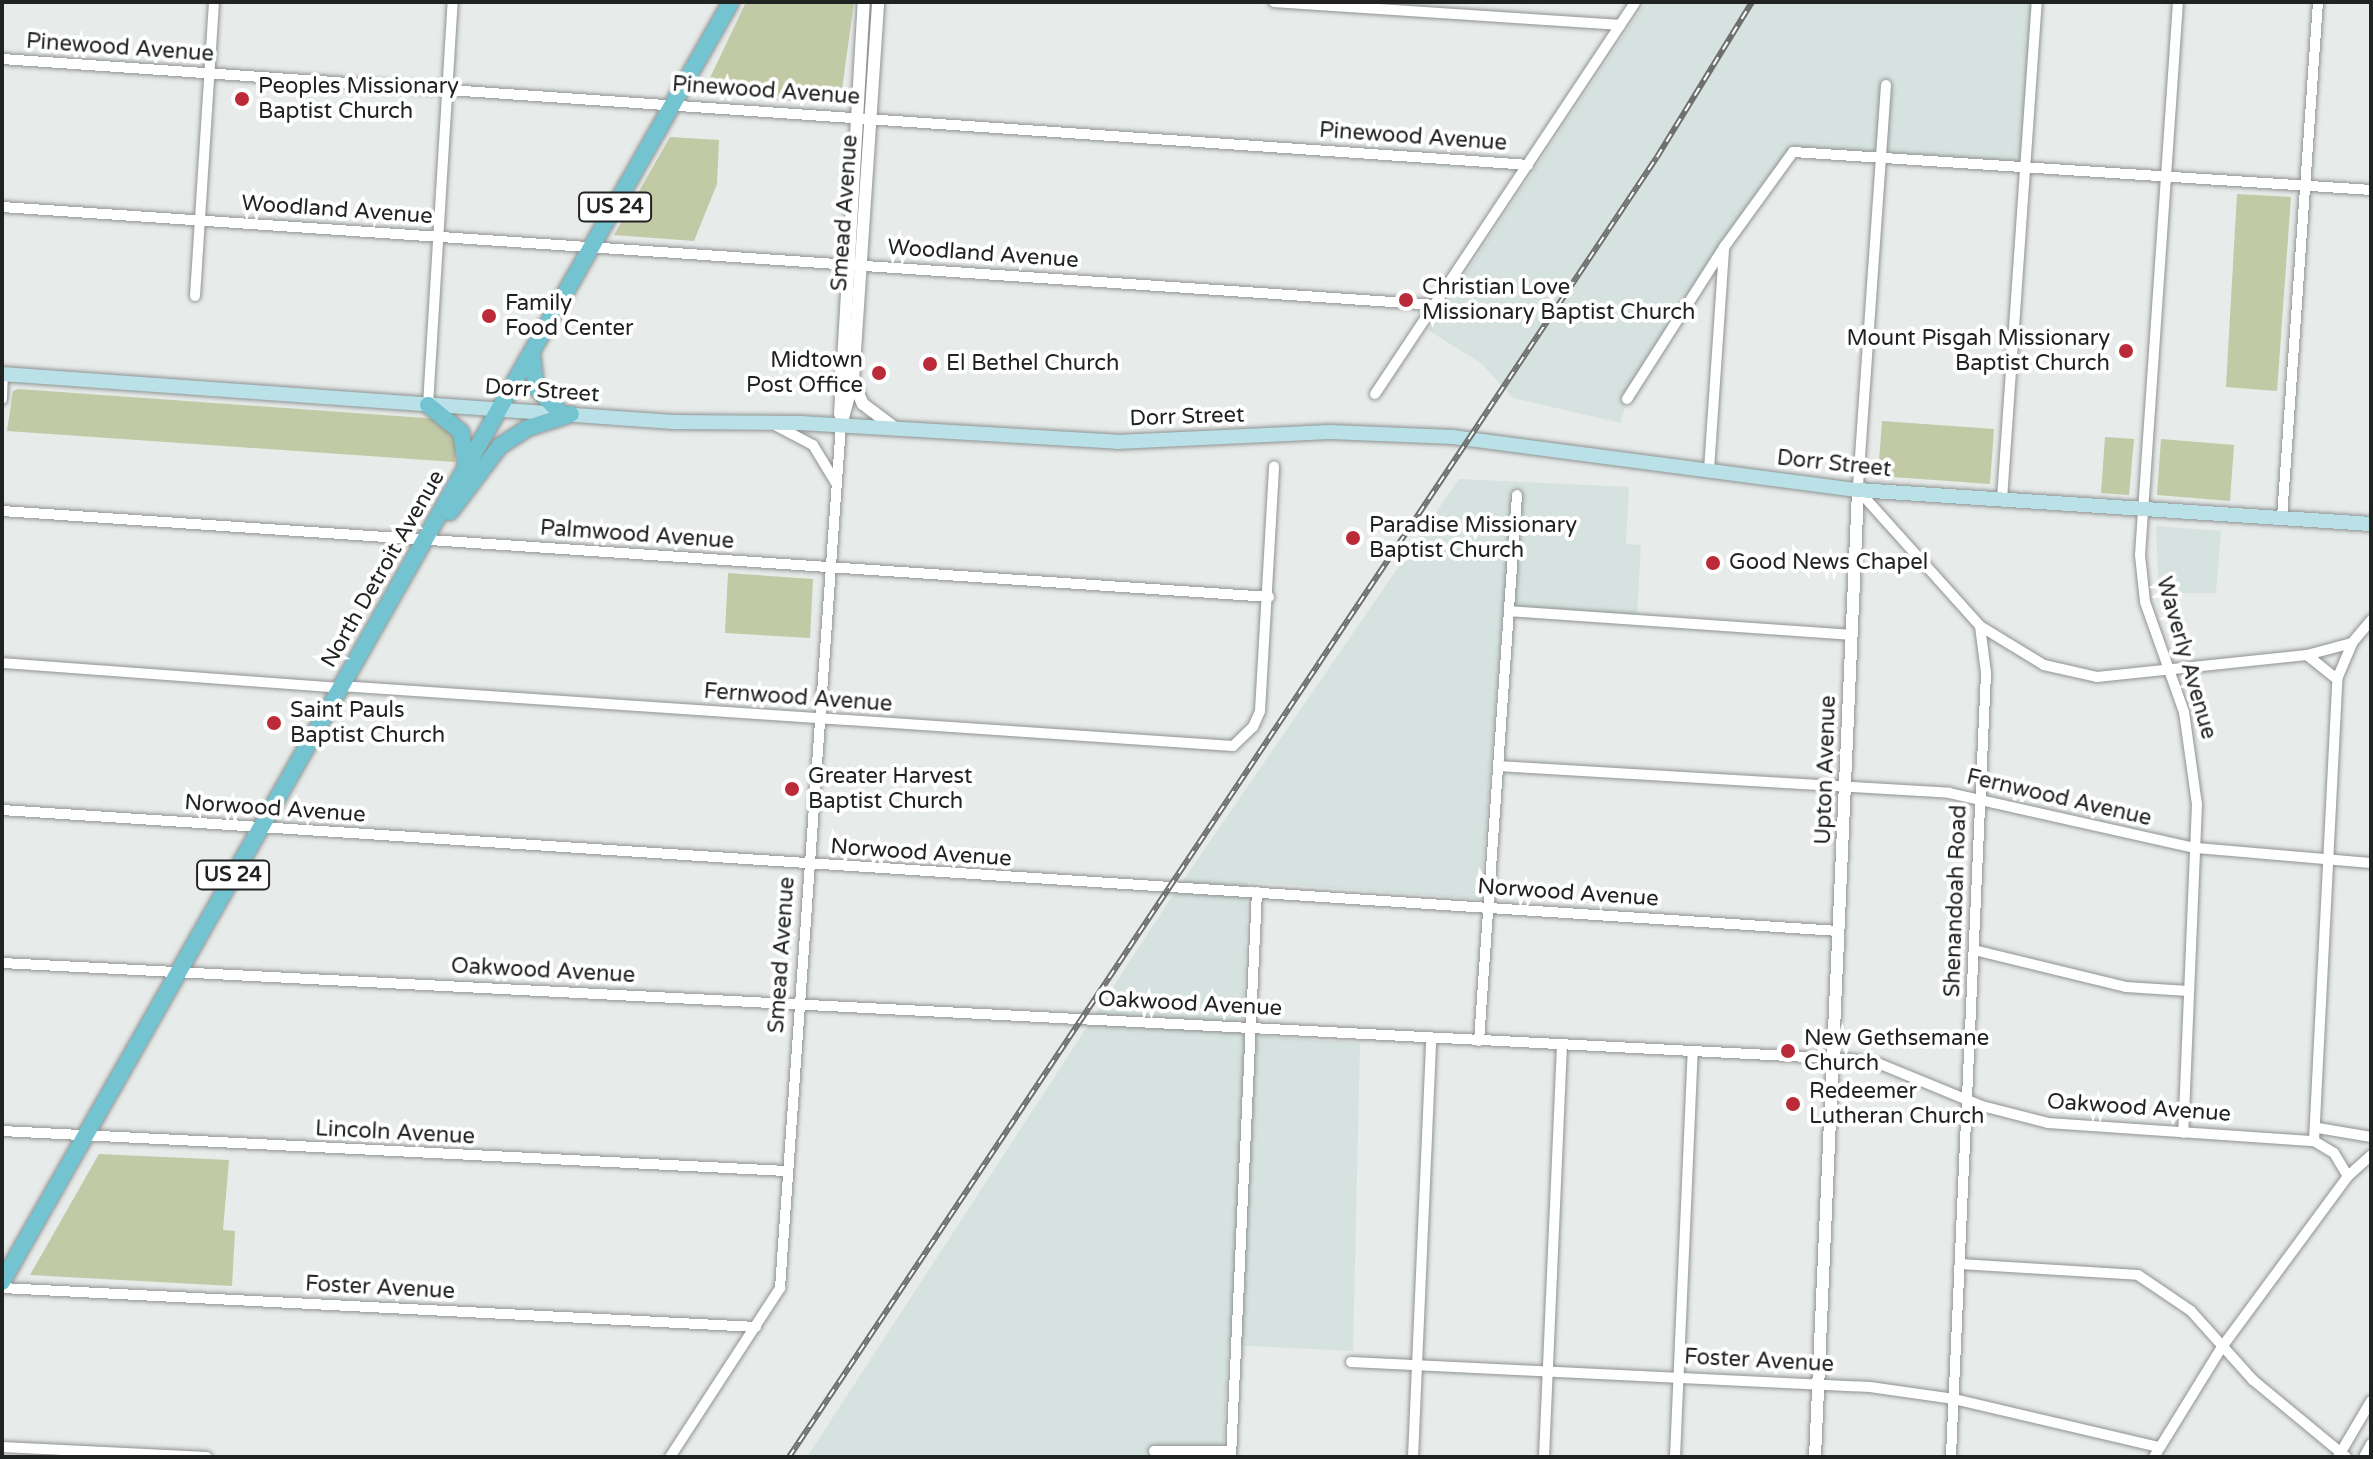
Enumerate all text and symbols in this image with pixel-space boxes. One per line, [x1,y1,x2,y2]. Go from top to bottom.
street label: Pinewood Avenue [25,28,215,68]
street label: Pinewood Avenue [671,71,861,111]
place label: Peoples Missionary Baptist Church [258,73,459,124]
marker: Peoples Missionary Baptist Church [233,90,251,108]
street label: Pinewood Avenue [1318,117,1508,157]
street label: Smead Avenue [826,134,864,292]
street label: Woodland Avenue [241,190,433,230]
road number: US 24 [577,191,653,223]
street label: Woodland Avenue [887,234,1079,274]
place label: Christian Love Missionary Baptist Church [1422,274,1695,326]
place label: Family Food Center [505,290,634,342]
marker: Christian Love Missionary Baptist Church [1397,291,1415,309]
marker: Family Food Center [480,307,498,325]
place label: Mount Pisgah Missionary Baptist Church [1847,325,2110,376]
marker: Mount Pisgah Missionary Baptist Church [2117,342,2135,360]
place label: Midtown Post Office [746,347,863,398]
place label: El Bethel Church [946,351,1119,377]
marker: El Bethel Church [921,355,939,373]
marker: Midtown Post Office [870,364,888,382]
street label: Dorr Street [484,374,600,408]
street label: Dorr Street [1129,402,1245,432]
street label: Dorr Street [1775,445,1893,483]
street label: North Detroit Avenue [316,466,450,672]
place label: Paradise Missionary Baptist Church [1369,512,1577,564]
street label: Palmwood Avenue [539,515,735,555]
marker: Paradise Missionary Baptist Church [1344,529,1362,547]
place label: Good News Chapel [1729,550,1928,576]
marker: Good News Chapel [1704,554,1722,572]
street label: Waverly Avenue [2150,574,2222,742]
street label: Fernwood Avenue [703,678,893,718]
street label: Upton Avenue [1810,695,1842,845]
place label: Saint Pauls Baptist Church [290,697,445,748]
marker: Saint Pauls Baptist Church [265,714,283,732]
place label: Greater Harvest Baptist Church [808,763,972,814]
street label: Fernwood Avenue [1964,764,2154,832]
marker: Greater Harvest Baptist Church [783,780,801,798]
street label: Norwood Avenue [184,790,366,828]
street label: Shenandoah Road [1939,804,1973,998]
street label: Norwood Avenue [830,834,1012,872]
road number: US 24 [195,859,271,891]
street label: Norwood Avenue [1477,874,1659,912]
street label: Smead Avenue [763,876,801,1034]
street label: Oakwood Avenue [450,953,636,989]
street label: Oakwood Avenue [1097,986,1283,1022]
place label: New Gethsemane Church [1804,1025,1989,1076]
marker: New Gethsemane Church [1779,1042,1797,1060]
place label: Redeemer Lutheran Church [1809,1078,1984,1130]
street label: Oakwood Avenue [2046,1088,2232,1128]
marker: Redeemer Lutheran Church [1784,1095,1802,1113]
street label: Lincoln Avenue [314,1116,476,1150]
street label: Foster Avenue [304,1271,456,1305]
street label: Foster Avenue [1683,1344,1835,1378]

